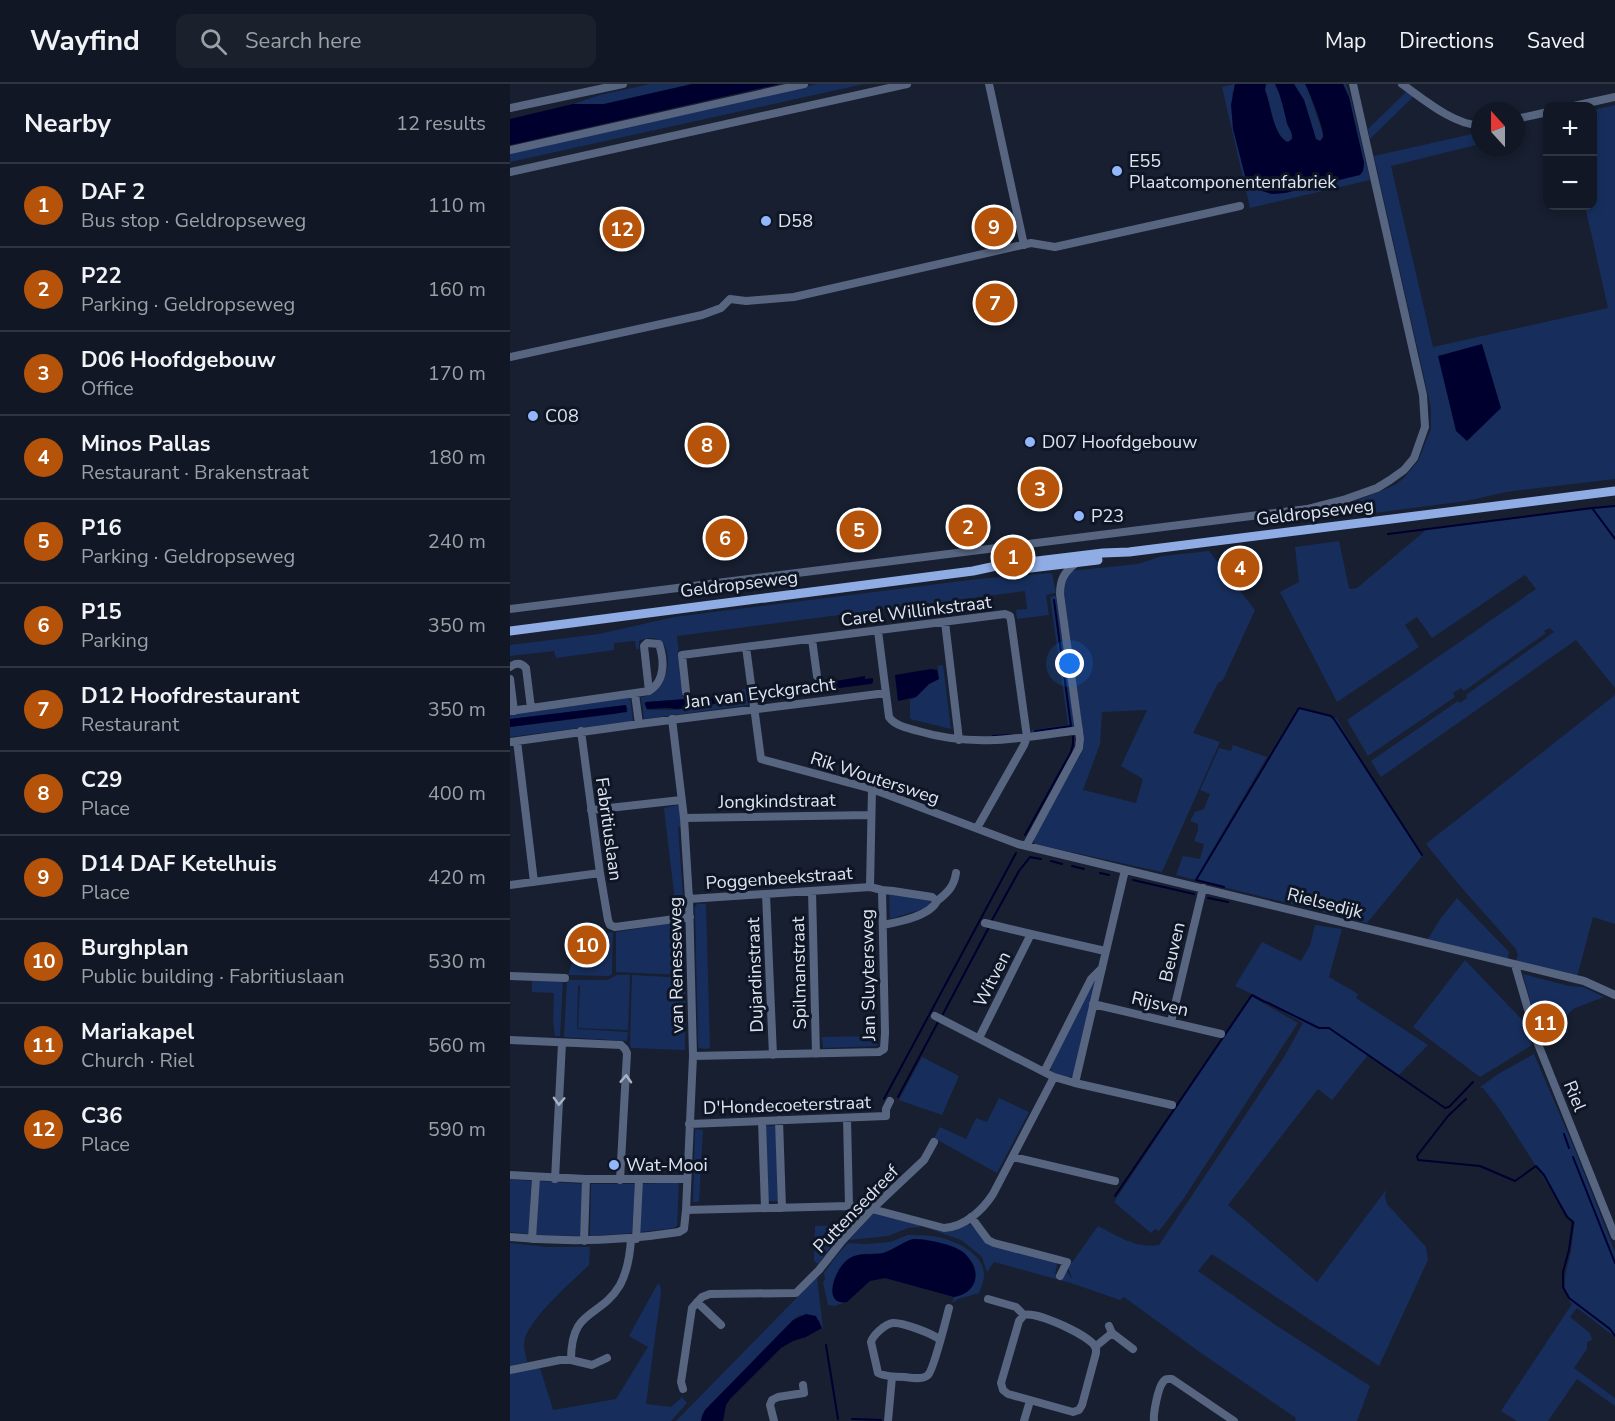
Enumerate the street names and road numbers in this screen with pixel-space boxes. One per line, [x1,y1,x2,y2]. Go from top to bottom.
street label: Geldropseweg [1255,493,1375,531]
street label: Geldropseweg [679,565,799,603]
street label: Carel Willinkstraat [839,590,993,632]
street label: Jan van Eyckgracht [682,672,837,714]
street label: Rik Woutersweg [807,746,943,810]
street label: Fabritiuslaan [590,776,628,882]
street label: Jongkindstraat [717,788,836,814]
street label: Poggenbeekstraat [705,861,854,895]
street label: Rielsedijk [1285,882,1366,924]
street label: van Renesseweg [663,896,689,1034]
street label: Jan Sluytersweg [855,909,881,1042]
street label: Dujardinstraat [741,916,769,1033]
street label: Spilmanstraat [786,916,812,1030]
street label: Beuven [1153,920,1191,984]
street label: Witven [968,947,1016,1011]
street label: Rijsven [1129,986,1191,1022]
street label: Riel [1558,1077,1592,1116]
street label: D'Hondecoeterstraat [703,1090,872,1120]
street label: Puttensedreef [808,1159,905,1258]

